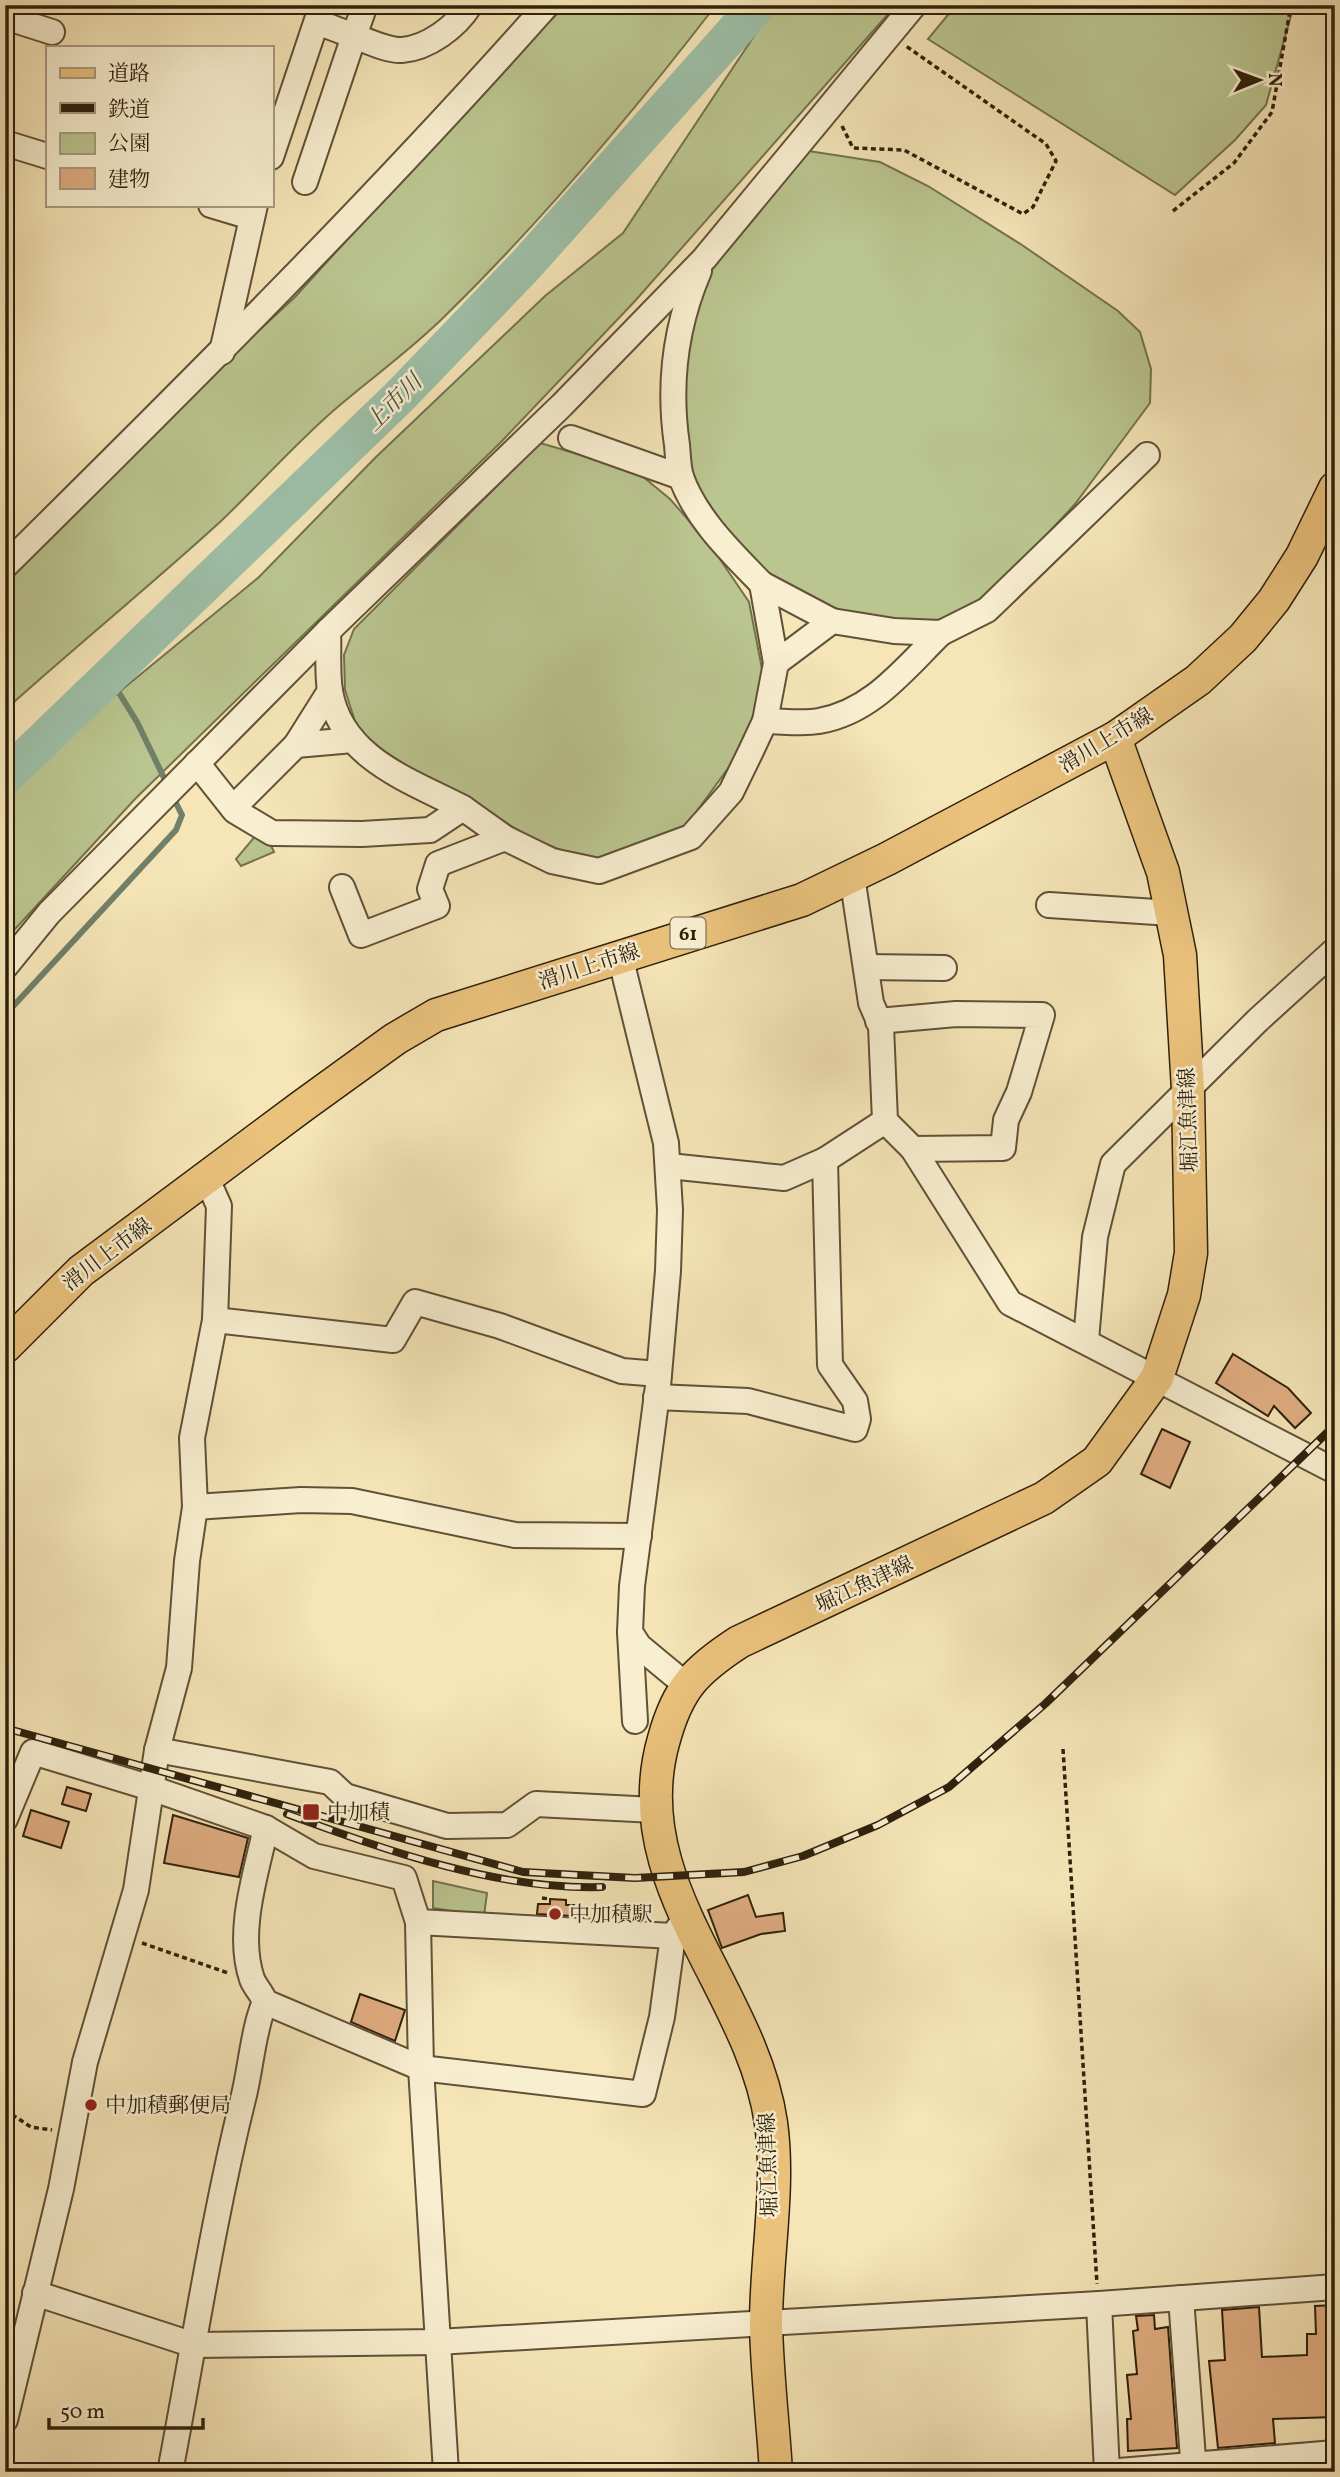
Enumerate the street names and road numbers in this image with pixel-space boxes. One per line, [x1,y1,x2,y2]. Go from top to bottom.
street label: 滑川上市線 [1054,702,1159,781]
road number: 61 [670,917,706,948]
street label: 滑川上市線 [535,937,644,997]
street label: 堀江魚津線 [1173,1067,1206,1173]
street label: 滑川上市線 [57,1212,159,1298]
street label: 堀江魚津線 [811,1550,918,1621]
street label: 堀江魚津線 [753,2112,786,2218]

